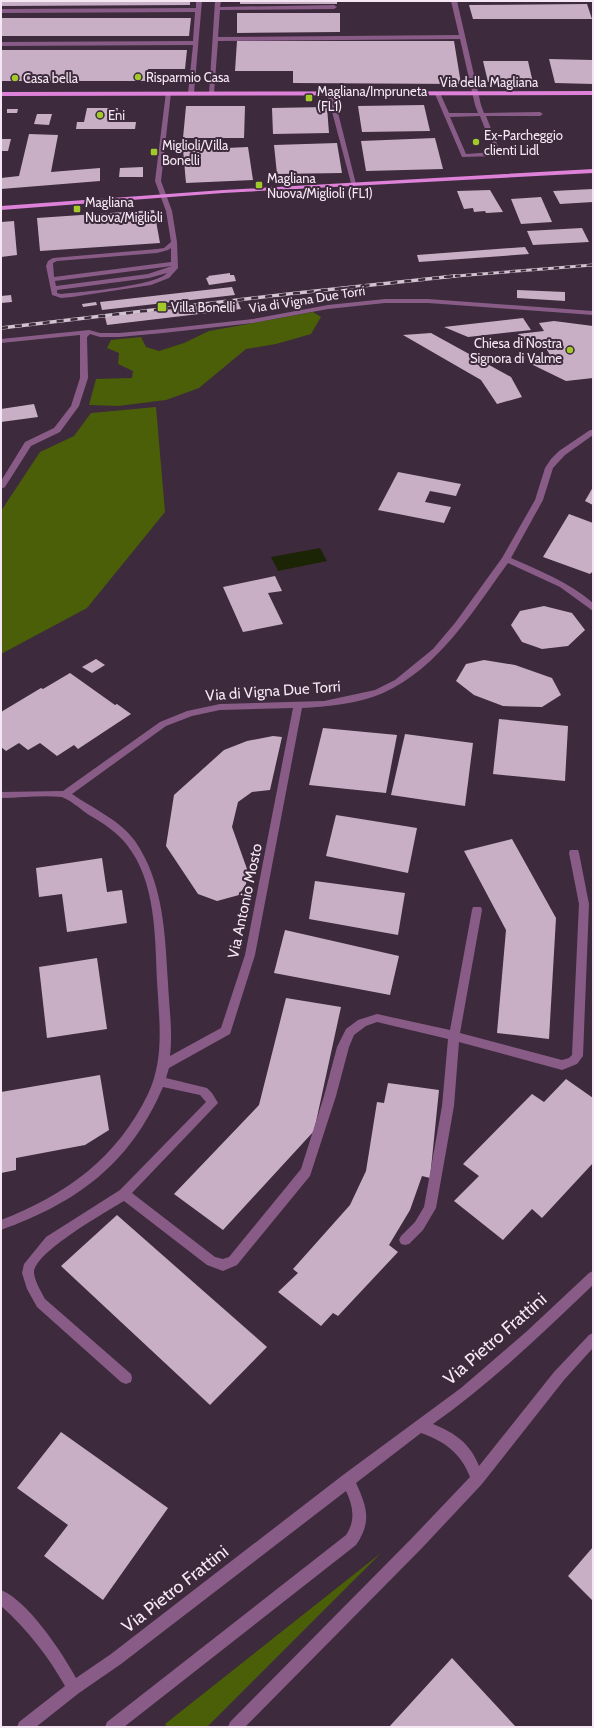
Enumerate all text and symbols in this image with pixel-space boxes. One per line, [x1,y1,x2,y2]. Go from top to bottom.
place label: Risparmio Casa [146,69,230,85]
place label: Casa bella [23,70,79,86]
marker: Risparmio Casa [133,72,143,82]
marker: Casa bella [10,73,20,83]
street label: Via della Magliana [440,74,539,90]
place label: Magliana/Impruneta (FL1) [317,83,428,114]
marker: Magliana/Impruneta (FL1) [304,93,314,103]
place label: Eni [108,107,125,123]
marker: Eni [95,110,105,120]
place label: Ex-Parcheggio clienti Lidl [484,127,563,158]
place label: Miglioli/Villa Bonelli [162,137,229,168]
marker: Ex-Parcheggio clienti Lidl [471,137,481,147]
marker: Miglioli/Villa Bonelli [149,147,159,157]
place label: Magliana Nuova/Miglioli (FL1) [267,170,373,201]
marker: Magliana Nuova/Miglioli (FL1) [254,180,264,190]
place label: Magliana Nuova/Miglioli [85,194,163,225]
marker: Magliana Nuova/Miglioli [72,204,82,214]
street label: Via di Vigna Due Torri [248,282,366,316]
place label: Villa Bonelli [171,299,235,315]
marker: Villa Bonelli [156,301,168,313]
place label: Chiesa di Nostra Signora di Valme [470,335,563,366]
marker: Chiesa di Nostra Signora di Valme [565,345,575,355]
street label: Via di Vigna Due Torri [205,677,341,705]
street label: Via Antonio Mosto [224,842,266,960]
street label: Via Pietro Frattini [439,1288,551,1390]
street label: Via Pietro Frattini [117,1540,233,1638]

